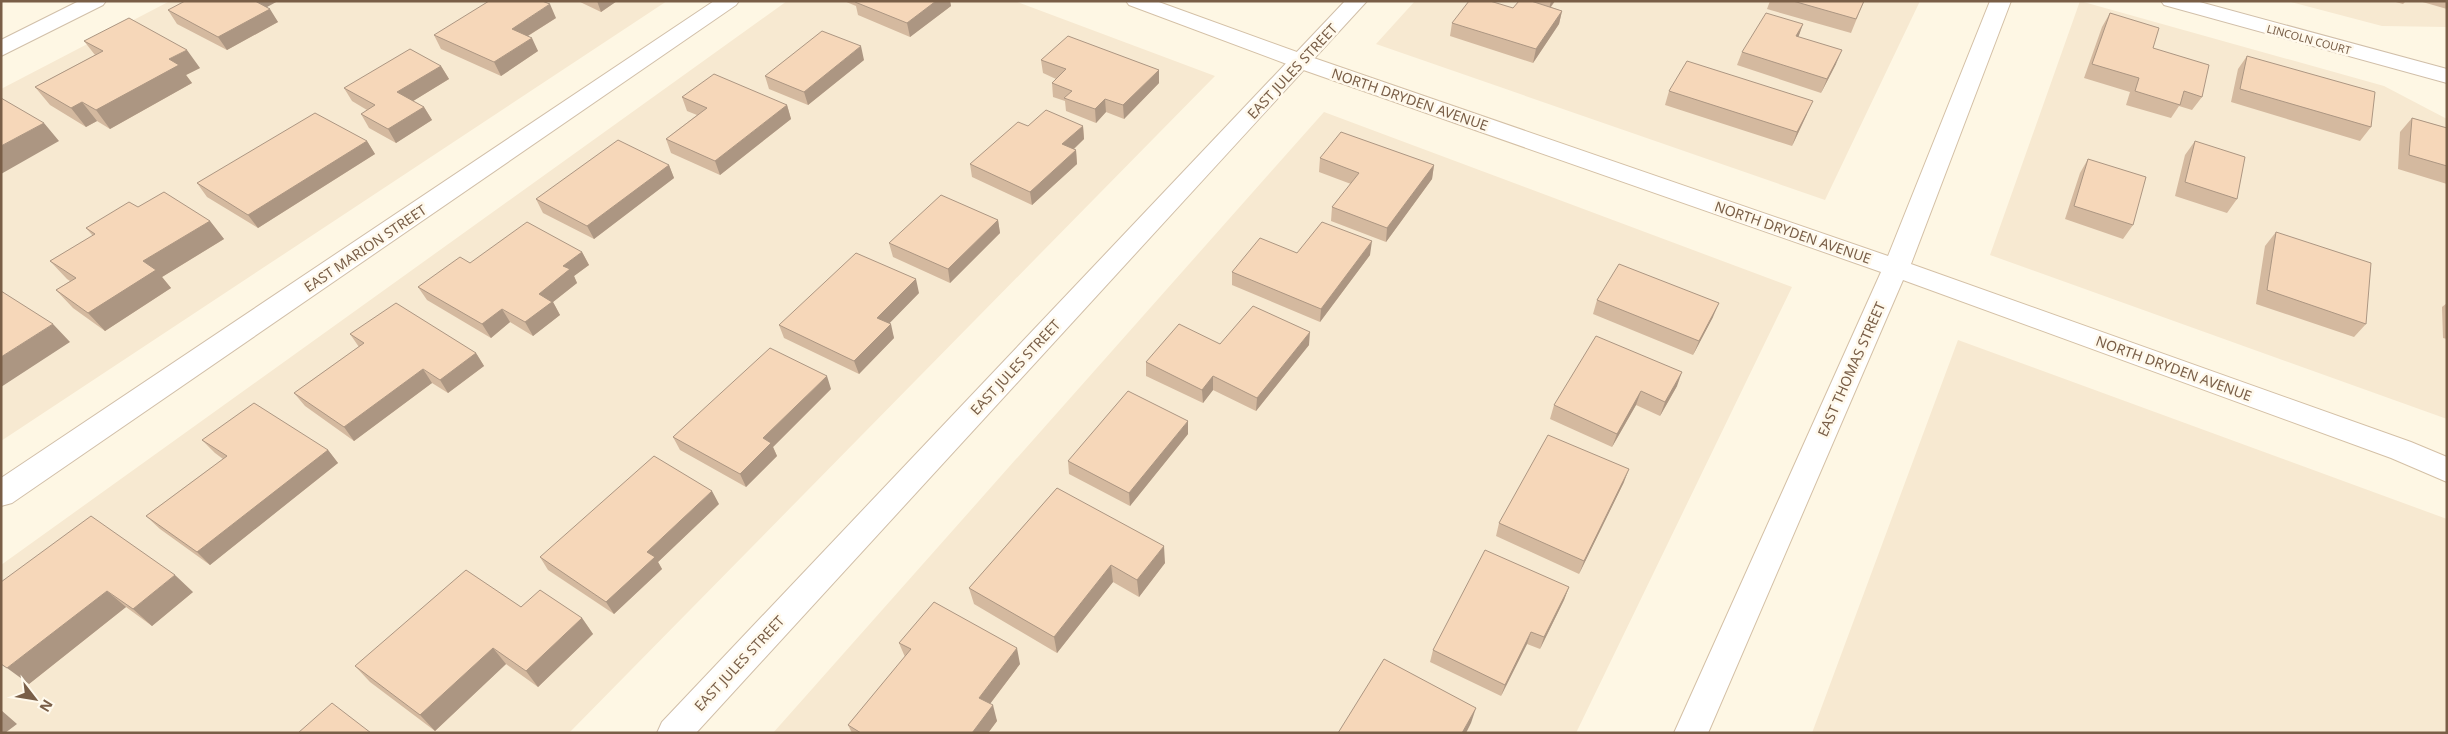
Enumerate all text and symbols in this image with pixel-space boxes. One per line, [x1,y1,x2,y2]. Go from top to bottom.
street label: EAST JULES STREET [1243,19,1341,123]
street label: LINCOLN COURT [2265,21,2353,57]
street label: NORTH DRYDEN AVENUE [1329,63,1491,135]
street label: NORTH DRYDEN AVENUE [1712,196,1874,268]
street label: EAST MARION STREET [300,200,430,296]
street label: EAST THOMAS STREET [1813,299,1889,439]
street label: EAST JULES STREET [966,315,1064,419]
street label: NORTH DRYDEN AVENUE [2093,331,2255,405]
street label: EAST JULES STREET [690,611,788,715]
north arrow [10,674,60,724]
text: N [35,696,58,716]

